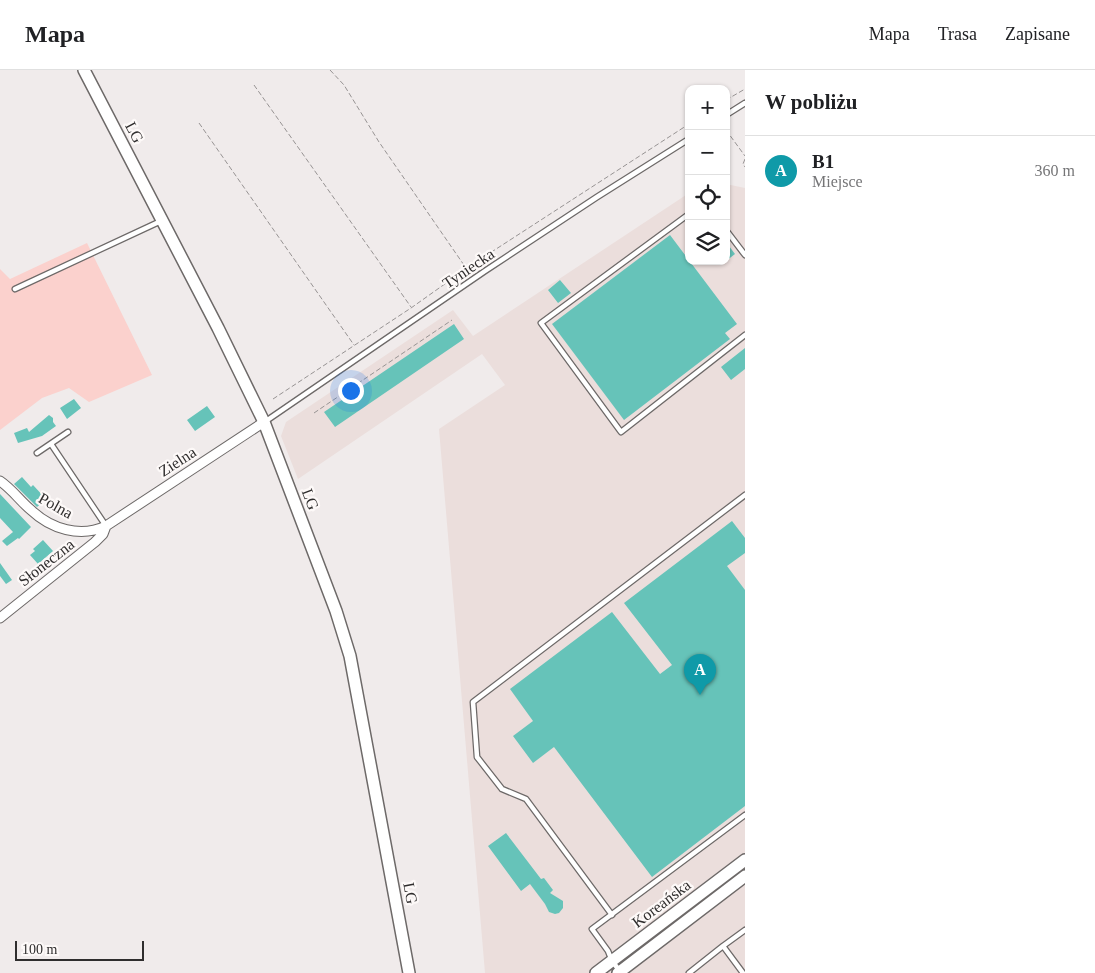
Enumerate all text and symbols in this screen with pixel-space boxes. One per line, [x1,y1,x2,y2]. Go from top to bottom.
text: Mapa [25,21,85,47]
text: Mapa [869,24,910,44]
text: Trasa [938,24,977,44]
text: Zapisane [1005,24,1070,44]
map controls [685,85,730,265]
button: + [685,85,730,130]
text: W pobliżu [765,90,857,114]
street label: LG [122,119,147,146]
button: − [685,130,730,175]
text: B1 [812,151,834,172]
text: A [775,162,787,179]
text: 360 m [1035,162,1075,179]
text: Miejsce [812,173,863,190]
button: locate [685,175,730,220]
button: layers [685,220,730,265]
street label: Tyniecka [439,245,498,293]
your location [338,378,364,404]
street label: Zielna [156,443,199,480]
street label: LG [299,486,322,513]
street label: Polna [36,489,76,522]
street label: Słoneczna [15,535,77,589]
pin: A [684,654,716,695]
street label: Koreańska [629,876,694,931]
street label: LG [400,881,421,906]
scale bar [15,938,144,961]
text: 100 m [22,942,57,957]

